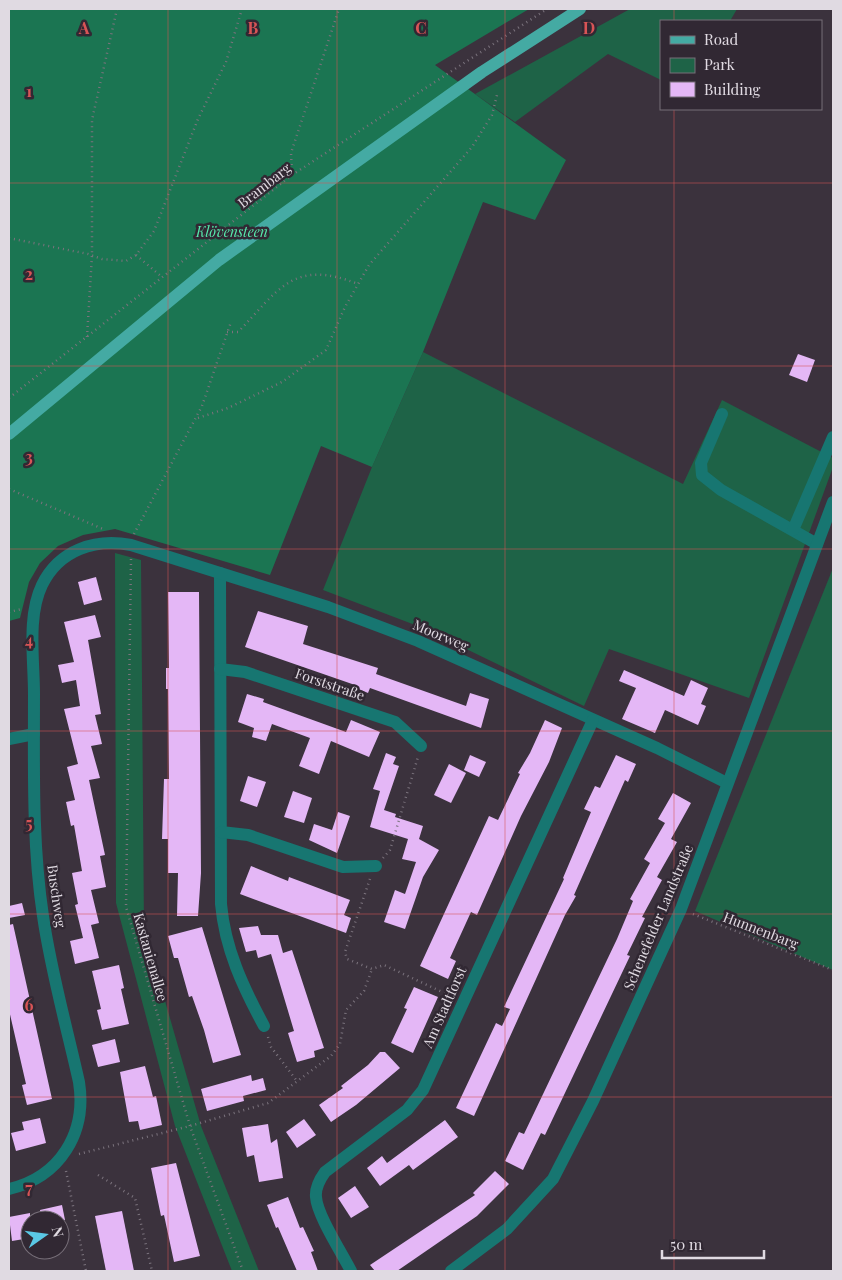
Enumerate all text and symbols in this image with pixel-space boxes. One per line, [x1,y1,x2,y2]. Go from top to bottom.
text: A [78,17,90,38]
text: B [248,17,259,38]
text: C [415,17,427,38]
text: D [583,17,595,38]
legend [660,20,822,110]
text: Road [704,29,738,49]
text: Park [704,54,736,74]
text: Building [704,79,761,99]
text: 1 [26,80,32,101]
street label: Brambarg [233,158,295,212]
park label: Klövensteen [195,222,268,241]
text: 2 [25,263,33,284]
text: 3 [25,446,33,467]
street label: Moorweg [410,615,472,655]
text: 4 [25,629,33,650]
street label: Forststraße [293,663,367,705]
text: 5 [25,812,33,833]
street label: Schenefelder Landstraße [619,841,697,993]
street label: Buschweg [43,863,71,929]
street label: Hunnenbarg [721,907,802,953]
street label: Kastanienallee [129,911,173,1003]
street label: Am Stadtforst [417,963,471,1051]
text: 6 [25,994,34,1015]
text: 7 [25,1177,33,1198]
north arrow [20,1210,70,1260]
text: N [48,1225,69,1239]
scale bar [662,1228,764,1260]
text: 50 m [670,1234,703,1254]

